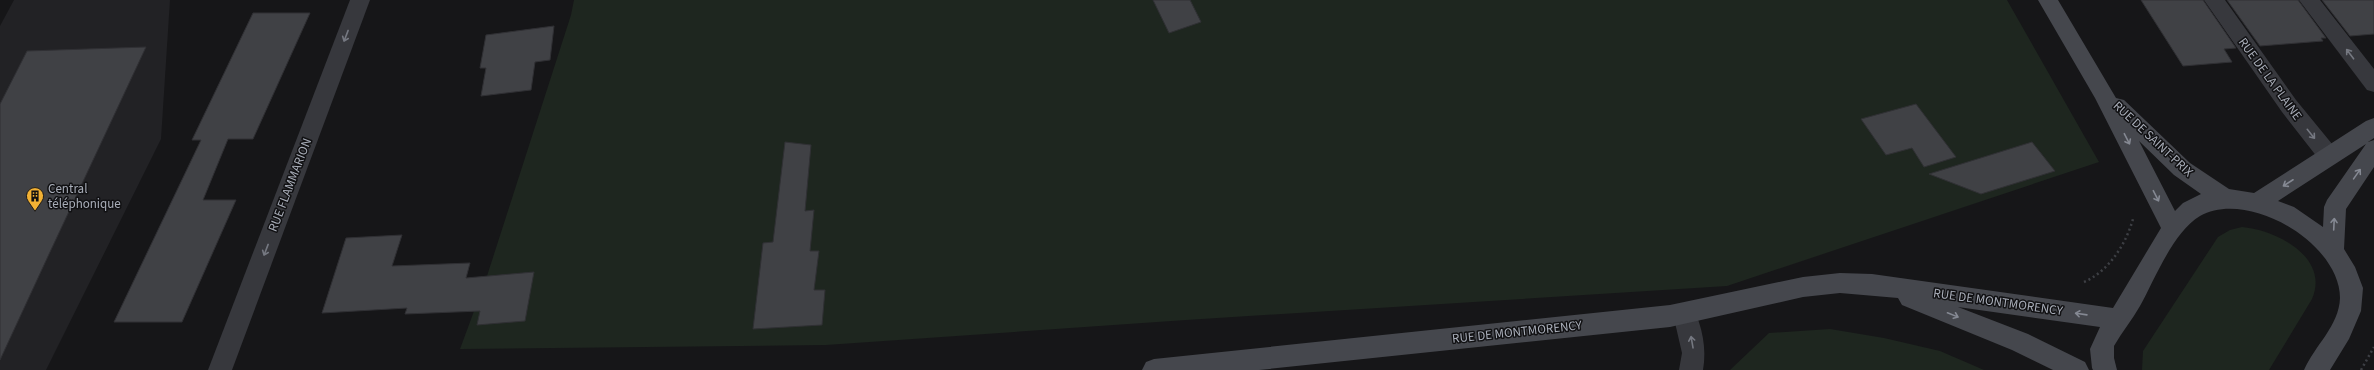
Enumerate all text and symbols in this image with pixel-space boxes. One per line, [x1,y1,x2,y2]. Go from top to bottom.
one-way arrow [342,30,350,42]
street label: RUE DE LA PLAINE [2234,34,2306,124]
one-way arrow [2345,49,2354,60]
street label: RUE DE SAINT-PRIX [2109,97,2197,181]
one-way arrow [2306,128,2315,139]
one-way arrow [2124,133,2131,145]
street label: RUE FLAMMARION [264,136,316,234]
one-way arrow [2353,168,2361,179]
one-way arrow [2283,179,2294,187]
place label: Central téléphonique [48,180,121,213]
building icon: Central téléphonique [25,186,45,211]
one-way arrow [2153,189,2160,201]
one-way arrow [2331,218,2338,231]
one-way arrow [261,243,269,255]
street label: RUE DE MONTMORENCY [1932,284,2065,320]
one-way arrow [2075,310,2088,318]
one-way arrow [1946,312,1958,319]
street label: RUE DE MONTMORENCY [1451,316,1584,348]
one-way arrow [1688,335,1696,348]

